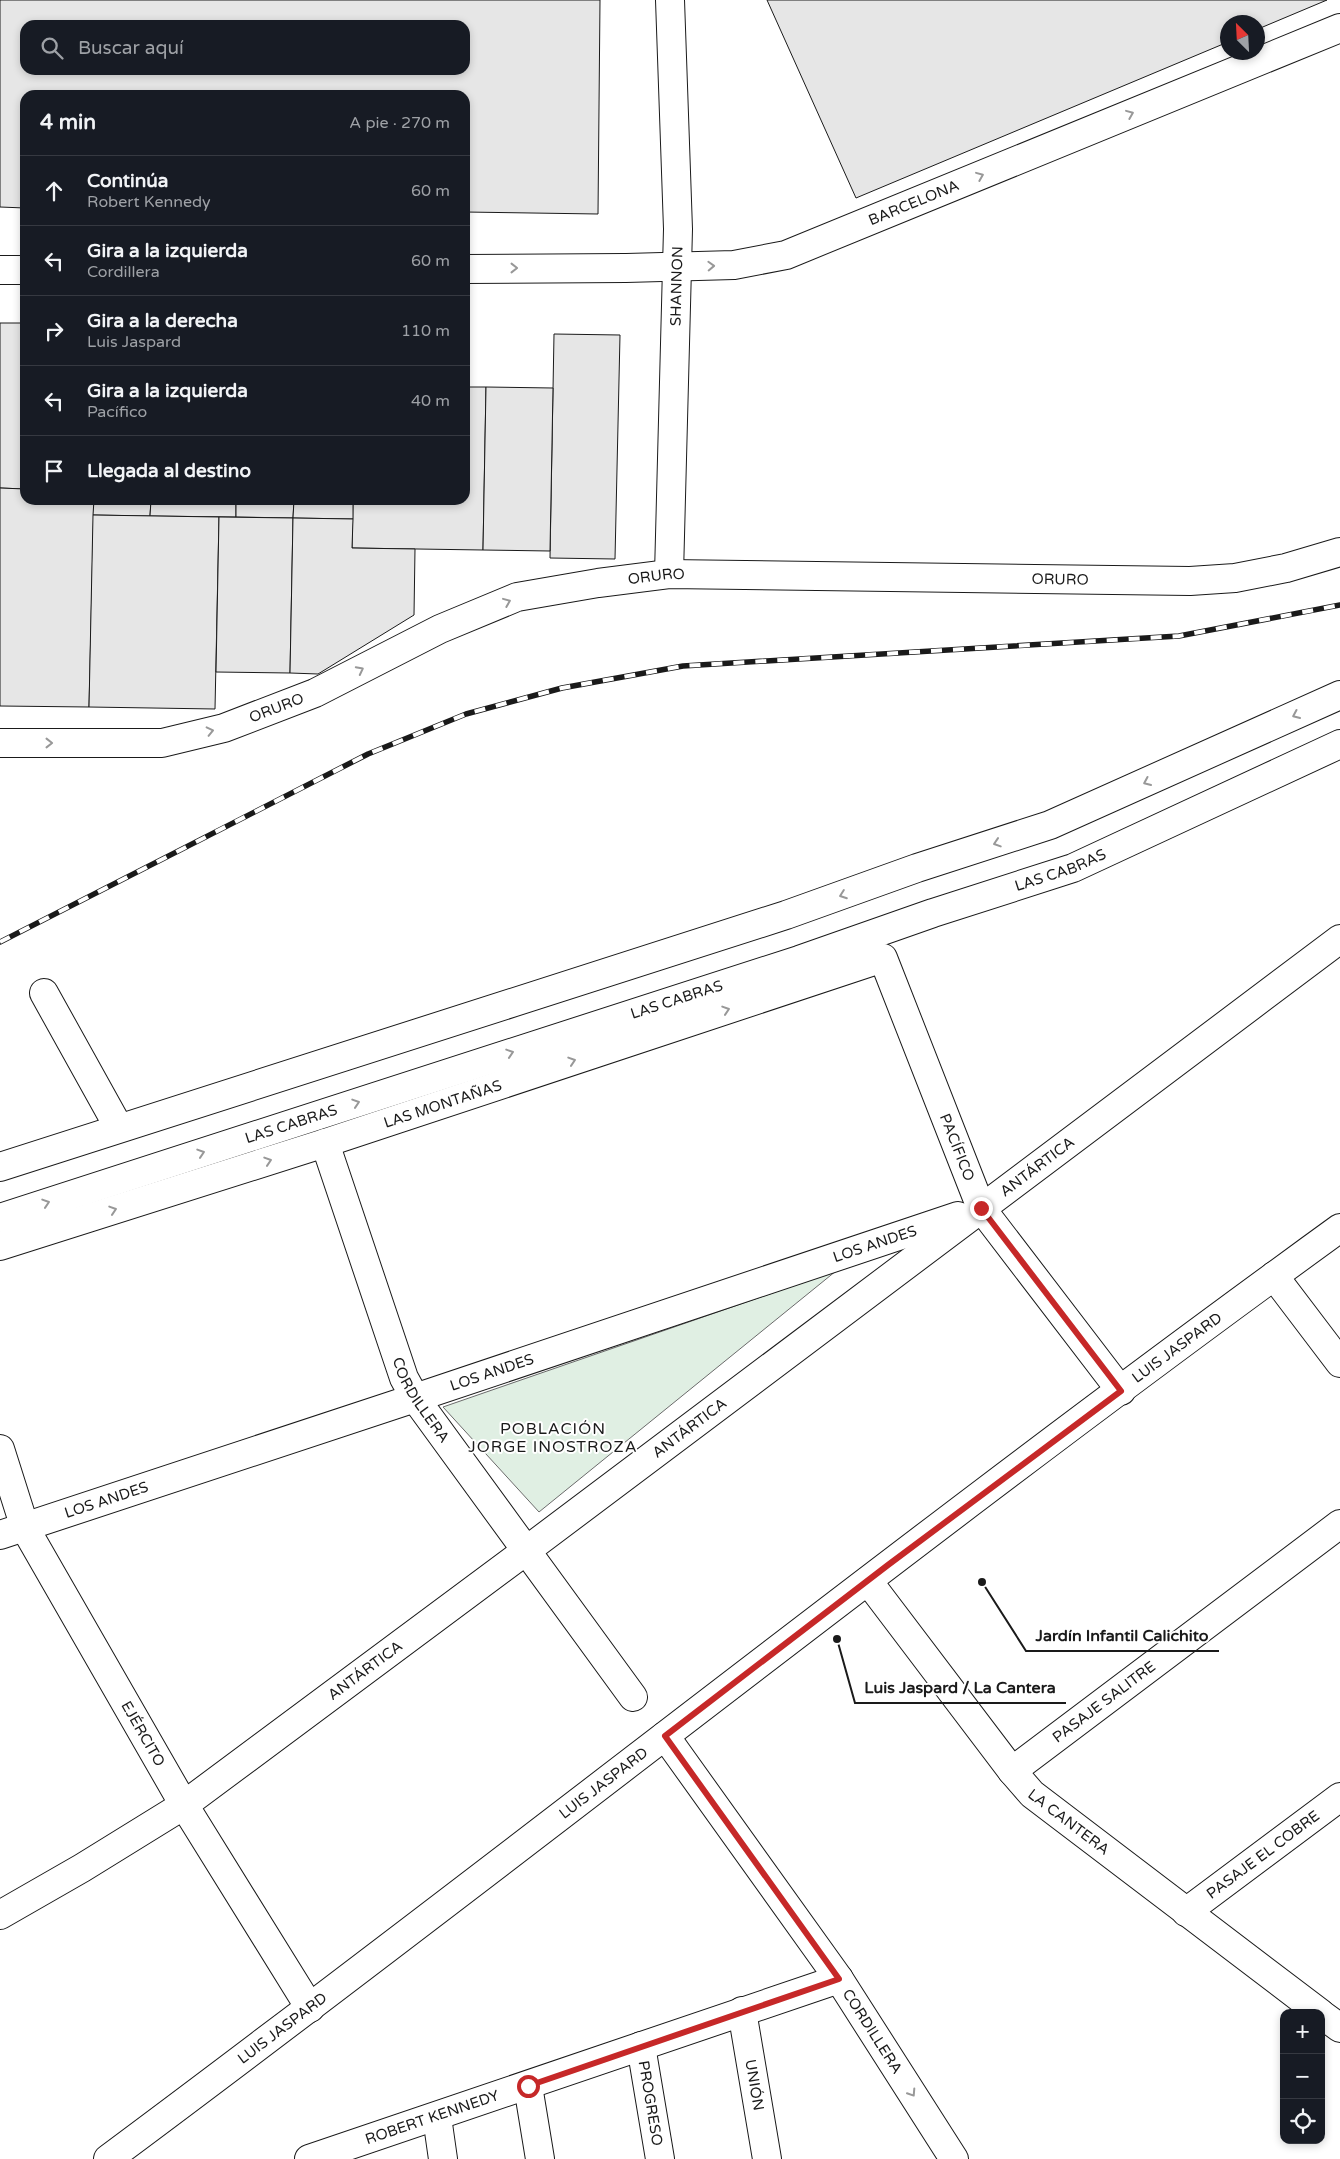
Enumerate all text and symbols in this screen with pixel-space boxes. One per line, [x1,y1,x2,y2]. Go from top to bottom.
north arrow [1220,15,1265,60]
search box [20,20,470,75]
icon: search [38,34,66,62]
text: Buscar aquí [78,37,184,59]
text: 4 min [40,110,96,135]
one-way arrow [1125,110,1134,121]
text: A pie · 270 m [349,113,450,133]
text: Continúa [87,170,169,192]
one-way arrow [975,172,984,182]
street label: BARCELONA [866,176,962,229]
icon: ahead [40,177,68,205]
text: 60 m [411,181,450,201]
text: Robert Kennedy [87,192,211,212]
text: Gira a la izquierda [87,240,248,262]
street label: SHANNON [666,246,687,326]
icon: left [40,247,68,275]
text: 60 m [411,251,450,271]
one-way arrow [707,260,715,271]
text: Cordillera [87,262,160,282]
one-way arrow [510,263,518,273]
text: Gira a la derecha [87,310,238,332]
icon: right [40,317,68,345]
text: 110 m [401,321,450,341]
text: Luis Jaspard [87,332,181,352]
text: Gira a la izquierda [87,380,248,402]
icon: left [40,387,68,415]
text: 40 m [411,391,450,411]
text: Pacífico [87,402,147,422]
icon: arrive [40,457,68,485]
text: Llegada al destino [87,460,251,482]
street label: ORURO [627,565,685,588]
street label: ORURO [1031,570,1089,589]
one-way arrow [502,597,511,608]
one-way arrow [355,666,364,676]
street label: ORURO [247,689,306,726]
one-way arrow [1292,708,1301,719]
one-way arrow [205,726,214,737]
one-way arrow [45,738,53,748]
one-way arrow [1143,775,1152,786]
one-way arrow [993,837,1002,847]
street label: LAS CABRAS [1013,845,1109,895]
one-way arrow [839,889,848,899]
street label: LAS CABRAS [628,976,725,1023]
one-way arrow [722,1006,730,1016]
one-way arrow [506,1049,514,1059]
one-way arrow [567,1057,576,1067]
street label: LAS MONTAÑAS [381,1076,504,1132]
one-way arrow [351,1099,359,1109]
street label: LAS CABRAS [243,1101,340,1147]
street label: PACÍFICO [936,1111,978,1183]
street label: ANTÁRTICA [996,1133,1078,1200]
one-way arrow [196,1149,205,1159]
one-way arrow [263,1157,272,1167]
route end [970,1197,993,1220]
one-way arrow [42,1199,50,1209]
one-way arrow [109,1206,117,1216]
street label: LOS ANDES [831,1221,919,1266]
street label: LUIS JASPARD [1129,1308,1225,1387]
street label: LOS ANDES [448,1350,536,1395]
street label: CORDILLERA [389,1355,453,1446]
street label: ANTÁRTICA [649,1394,730,1462]
district label: POBLACIÓN JORGE INOSTROZA [468,1419,638,1457]
street label: LOS ANDES [62,1478,151,1522]
callout: Jardín Infantil Calichito [1026,1620,1219,1651]
text: Jardín Infantil Calichito [1035,1626,1209,1646]
street label: ANTÁRTICA [324,1637,406,1704]
street label: PASAJE SALITRE [1049,1657,1159,1746]
callout: Luis Jaspard / La Cantera [855,1672,1066,1703]
text: Luis Jaspard / La Cantera [864,1678,1056,1698]
street label: EJÉRCITO [117,1698,169,1770]
street label: LUIS JASPARD [555,1743,651,1823]
street label: LA CANTERA [1024,1785,1113,1859]
street label: PASAJE EL COBRE [1203,1806,1323,1903]
street label: CORDILLERA [839,1986,906,2077]
street label: LUIS JASPARD [234,1989,331,2068]
map controls [1280,2009,1325,2144]
button: + [1280,2009,1325,2054]
button: − [1280,2054,1325,2099]
street label: UNIÓN [741,2058,768,2112]
street label: PROGRESO [635,2059,667,2147]
route start [517,2075,540,2098]
street label: ROBERT KENNEDY [363,2086,502,2148]
one-way arrow [905,2087,915,2096]
button: locate [1280,2099,1325,2144]

